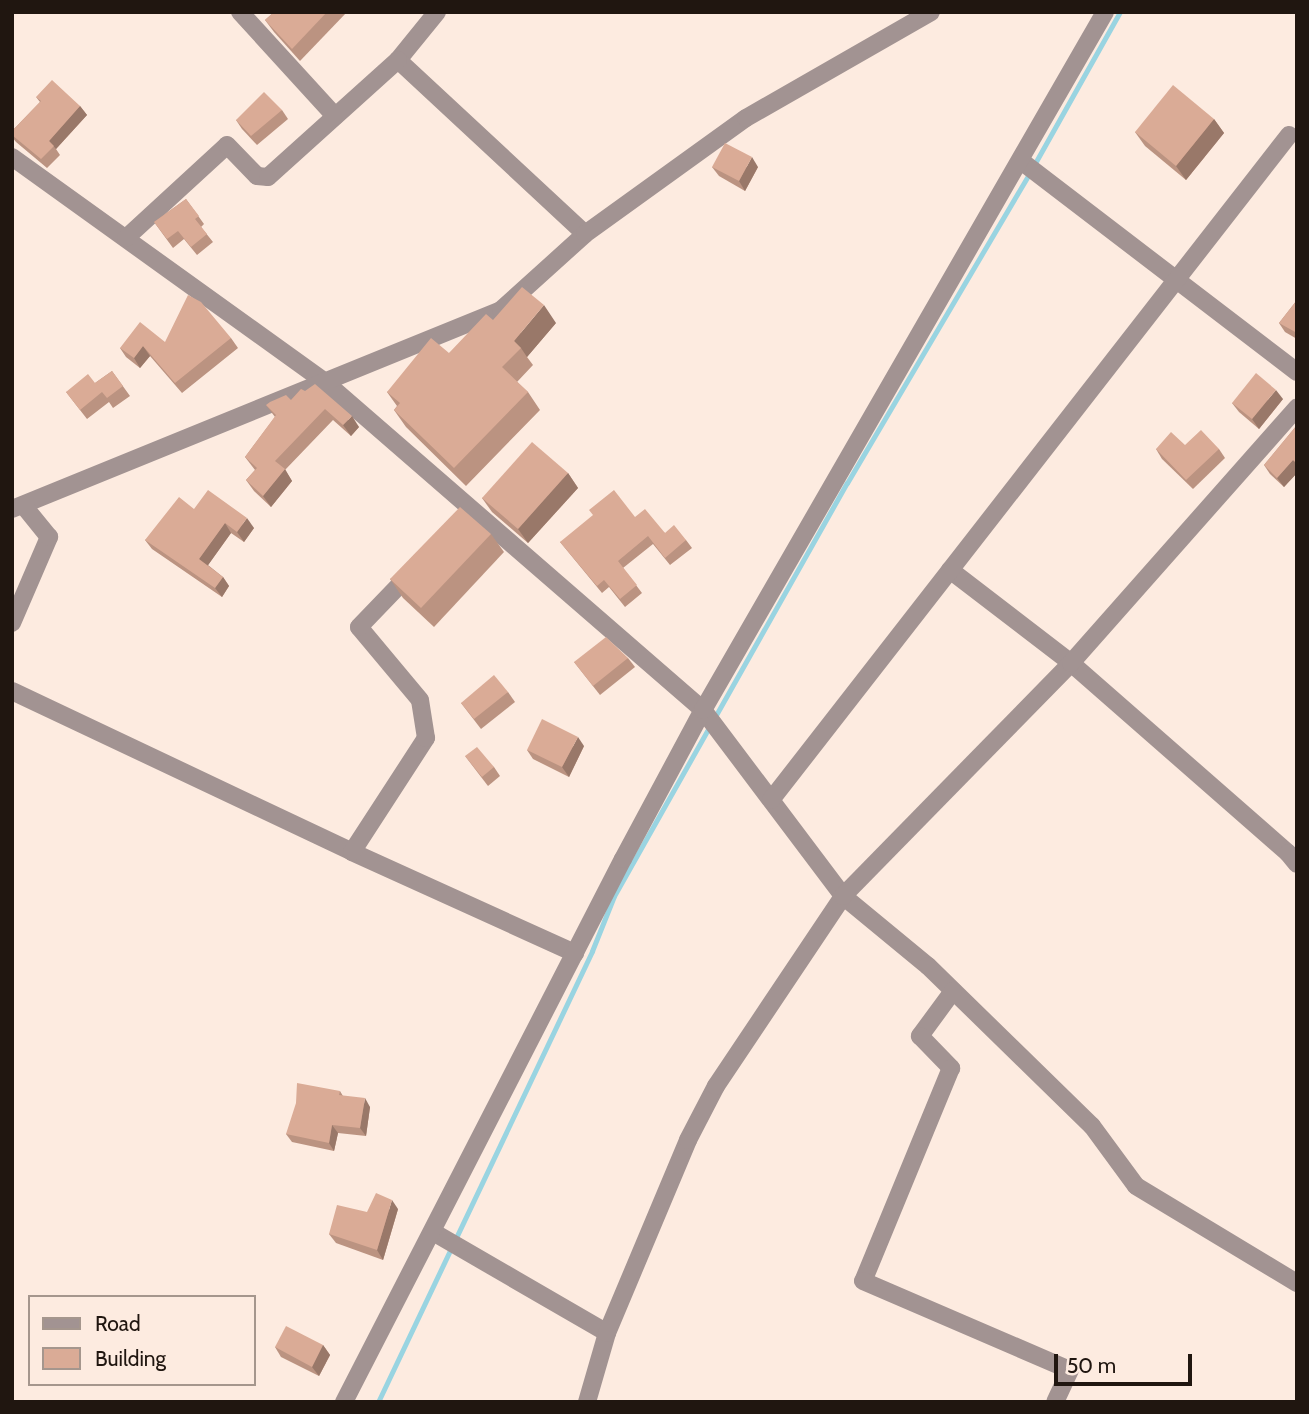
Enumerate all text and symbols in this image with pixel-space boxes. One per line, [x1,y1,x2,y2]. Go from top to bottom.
legend [28,1295,256,1386]
text: Road [95,1311,141,1336]
scale bar [1057,1340,1195,1384]
text: Building [95,1346,166,1371]
text: 50 m [1067,1353,1116,1378]

